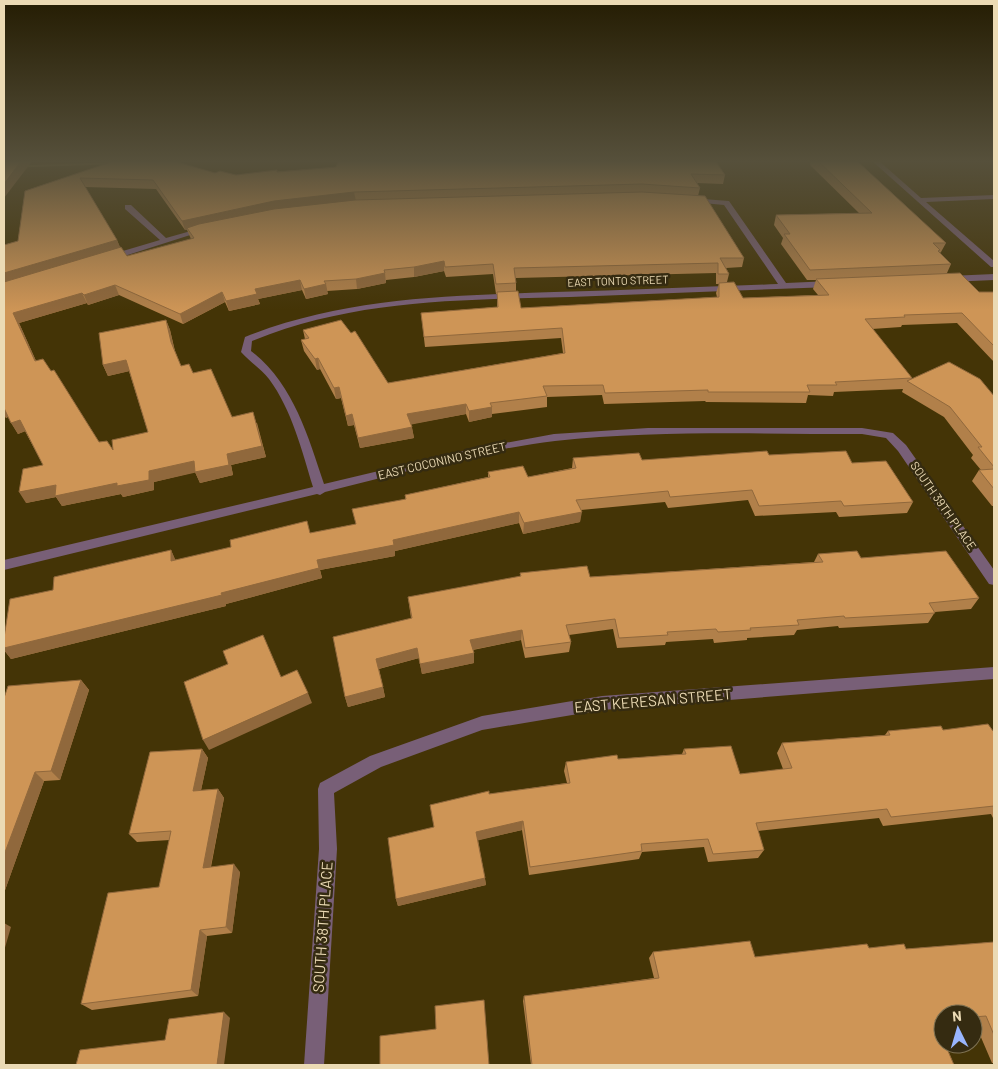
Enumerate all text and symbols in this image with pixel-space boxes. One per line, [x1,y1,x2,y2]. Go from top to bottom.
street label: EAST TONTO STREET [567,272,669,289]
street label: EAST COCONINO STREET [376,438,507,482]
street label: SOUTH 39TH PLACE [908,458,980,552]
street label: EAST KERESAN STREET [573,684,732,716]
street label: SOUTH 38TH PLACE [308,861,336,993]
north arrow [933,1004,983,1054]
text: N [951,1007,962,1024]

